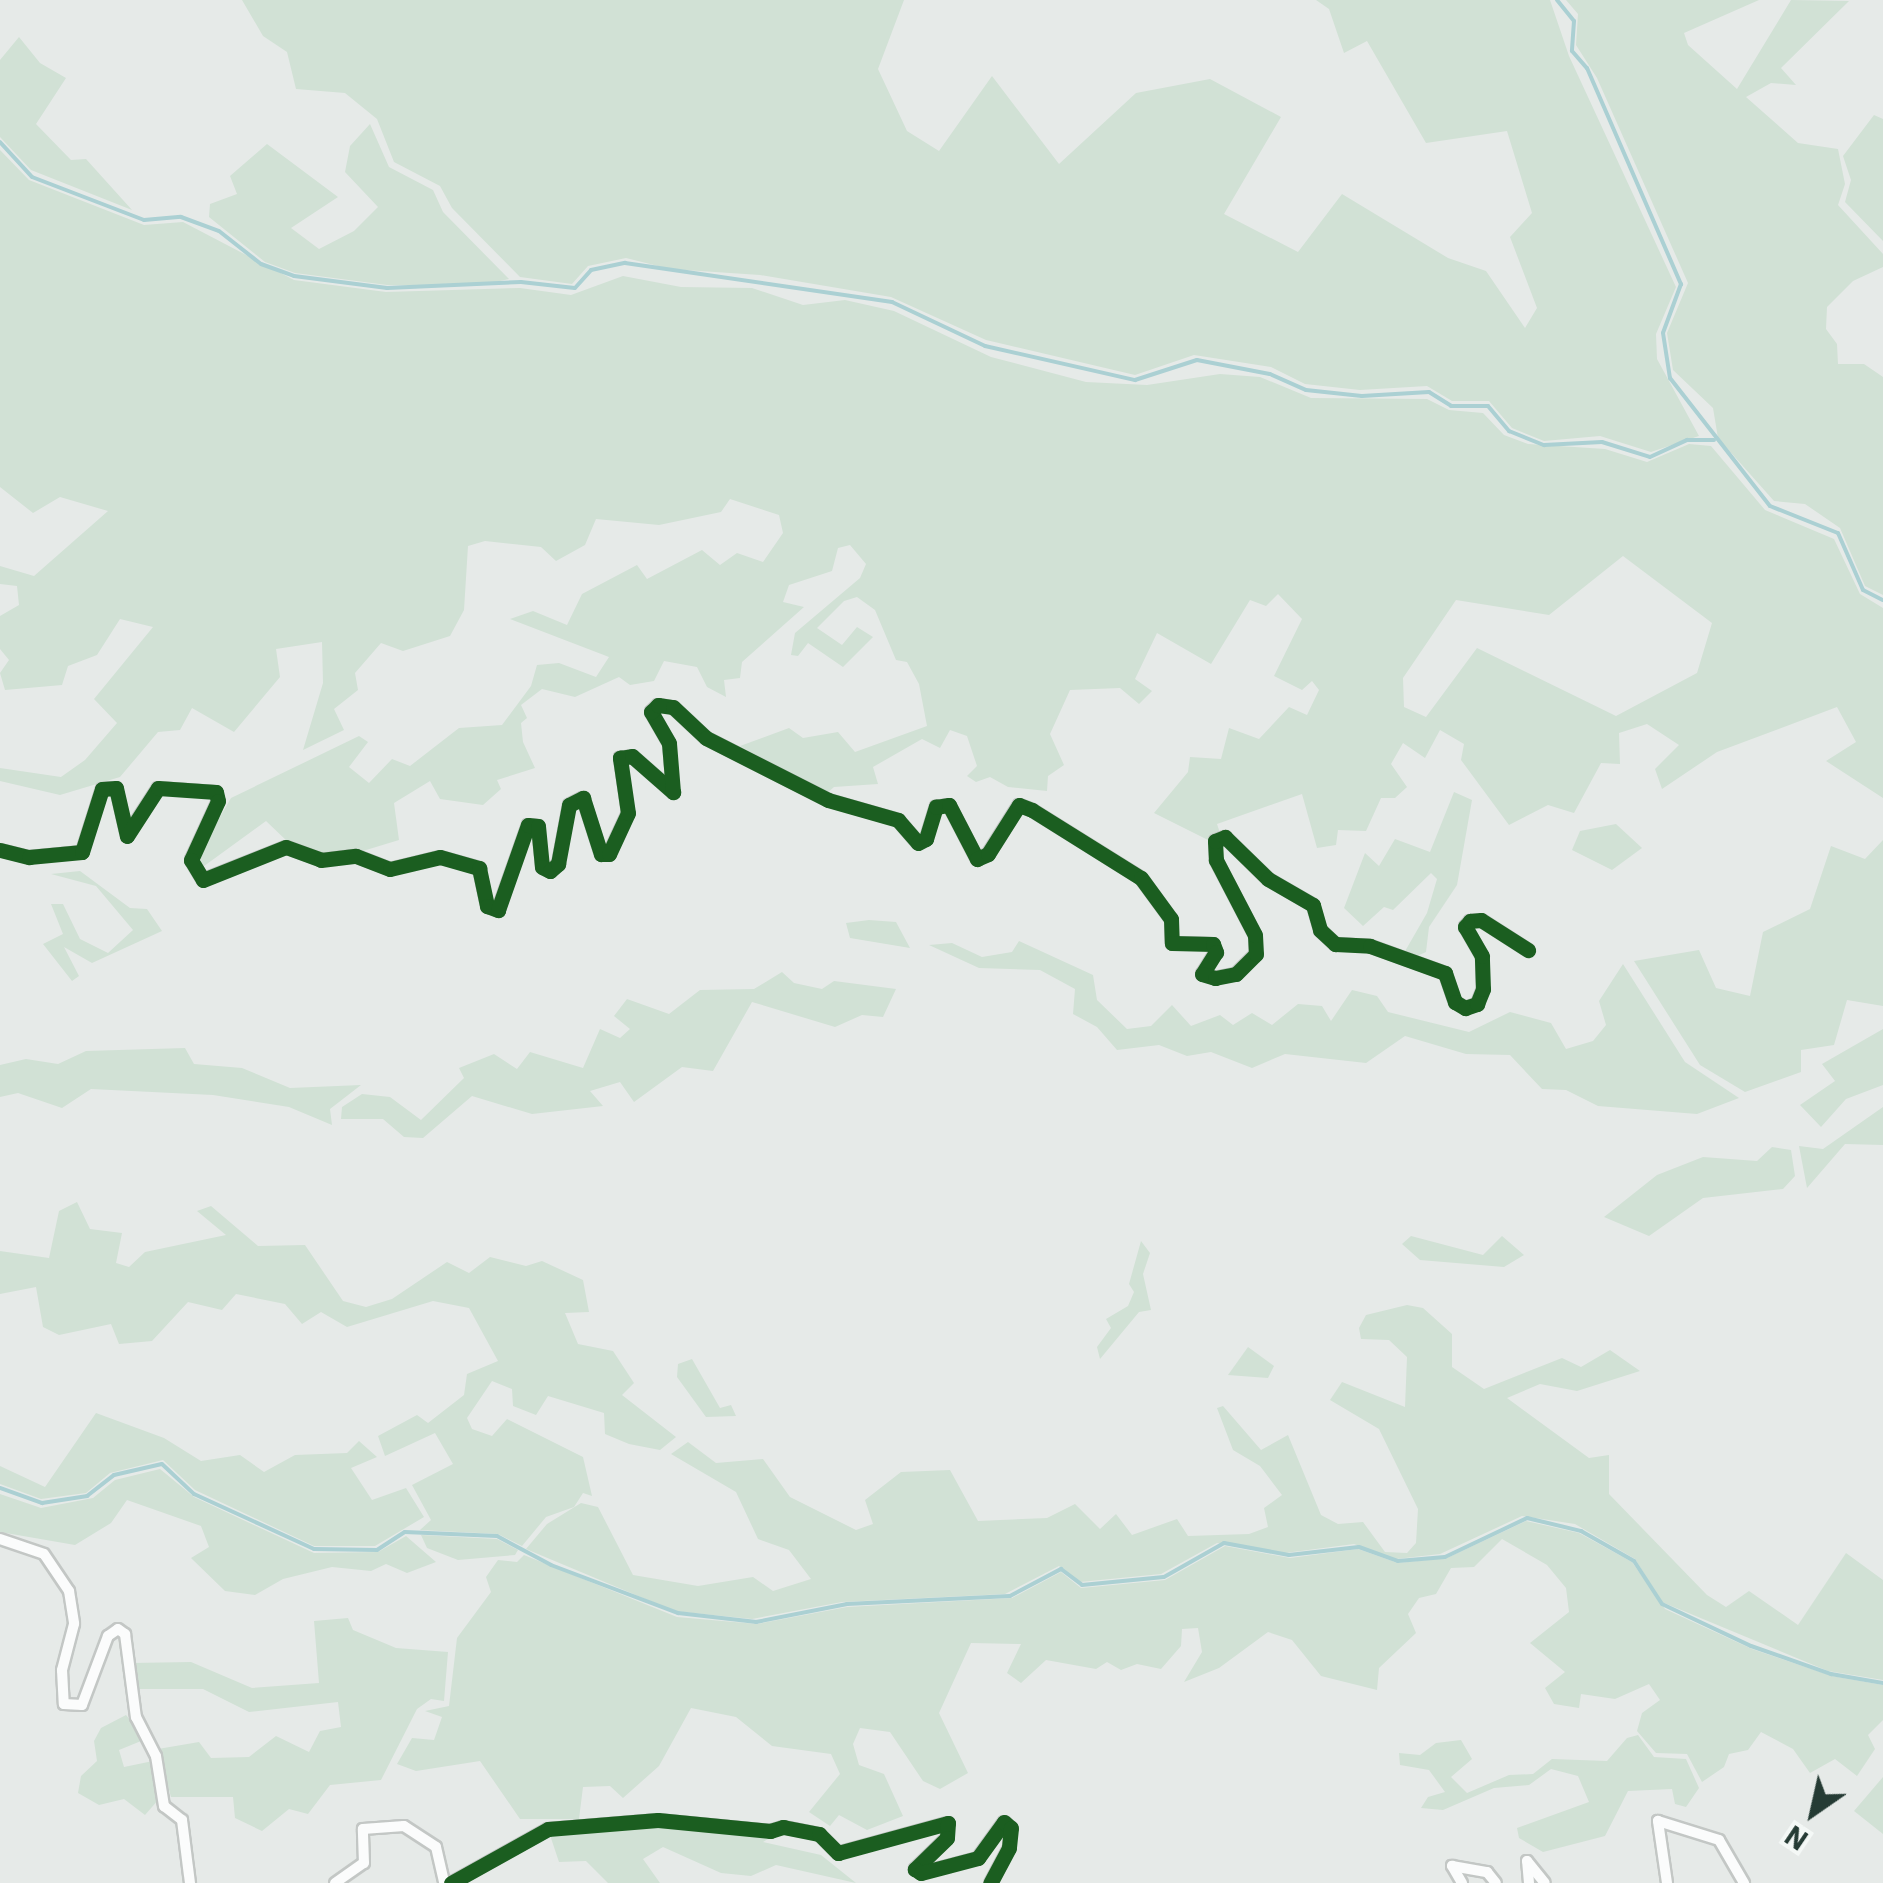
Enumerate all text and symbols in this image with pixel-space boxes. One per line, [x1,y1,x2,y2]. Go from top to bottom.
north arrow [1763,1763,1863,1863]
text: N [1777,1817,1815,1859]

